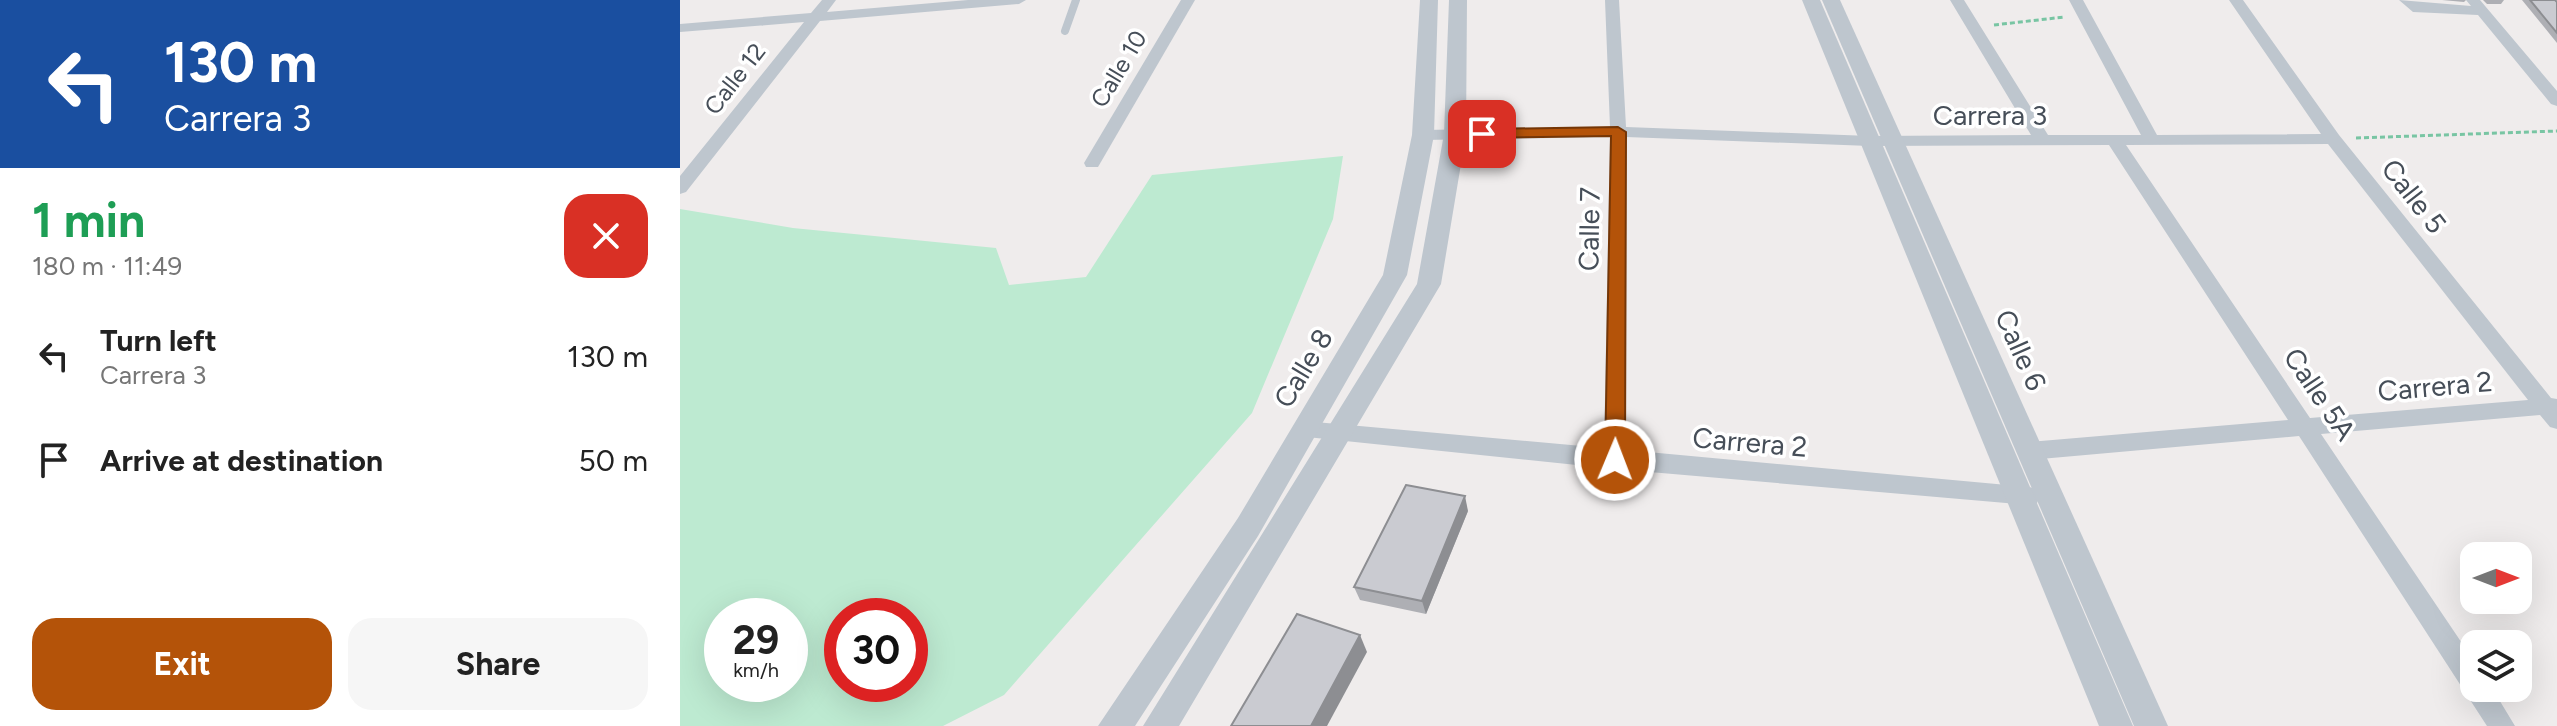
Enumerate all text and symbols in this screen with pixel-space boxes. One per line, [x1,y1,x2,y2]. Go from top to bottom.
street label: Calle 10 [1084,25,1153,112]
text: 130 m [164,29,317,96]
icon: left [32,32,136,136]
street label: Calle 12 [698,37,771,120]
text: Carrera 3 [164,97,311,140]
street label: Carrera 3 [1933,98,2047,132]
pin [1448,100,1516,168]
icon: arrive [1460,112,1504,156]
street label: Calle 5 [2374,152,2454,240]
street label: Calle 7 [1571,187,1607,271]
text: 1 min [32,191,145,249]
button: close [564,194,648,278]
text: 180 m · 11:49 [32,250,182,282]
street label: Calle 6 [1988,304,2054,396]
text: Turn left [100,322,217,359]
street label: Calle 8 [1266,322,1340,414]
icon: left [32,334,76,378]
text: 130 m [567,338,648,375]
street label: Calle 5A [2277,341,2363,447]
text: Carrera 3 [100,359,206,391]
street label: Carrera 2 [2376,364,2494,408]
position arrow [1573,418,1657,502]
street label: Carrera 2 [1691,420,1809,464]
icon: arrive [32,438,76,482]
text: Arrive at destination [100,442,383,479]
text: 50 m [579,442,648,479]
north arrow [2460,542,2532,614]
map controls [2460,542,2532,702]
speed limit sign: 30 [824,598,928,702]
text: 29 [733,616,779,664]
button: Exit [32,618,332,710]
button: Share [348,618,648,710]
button: layers [2460,630,2532,702]
text: km/h [733,658,779,682]

